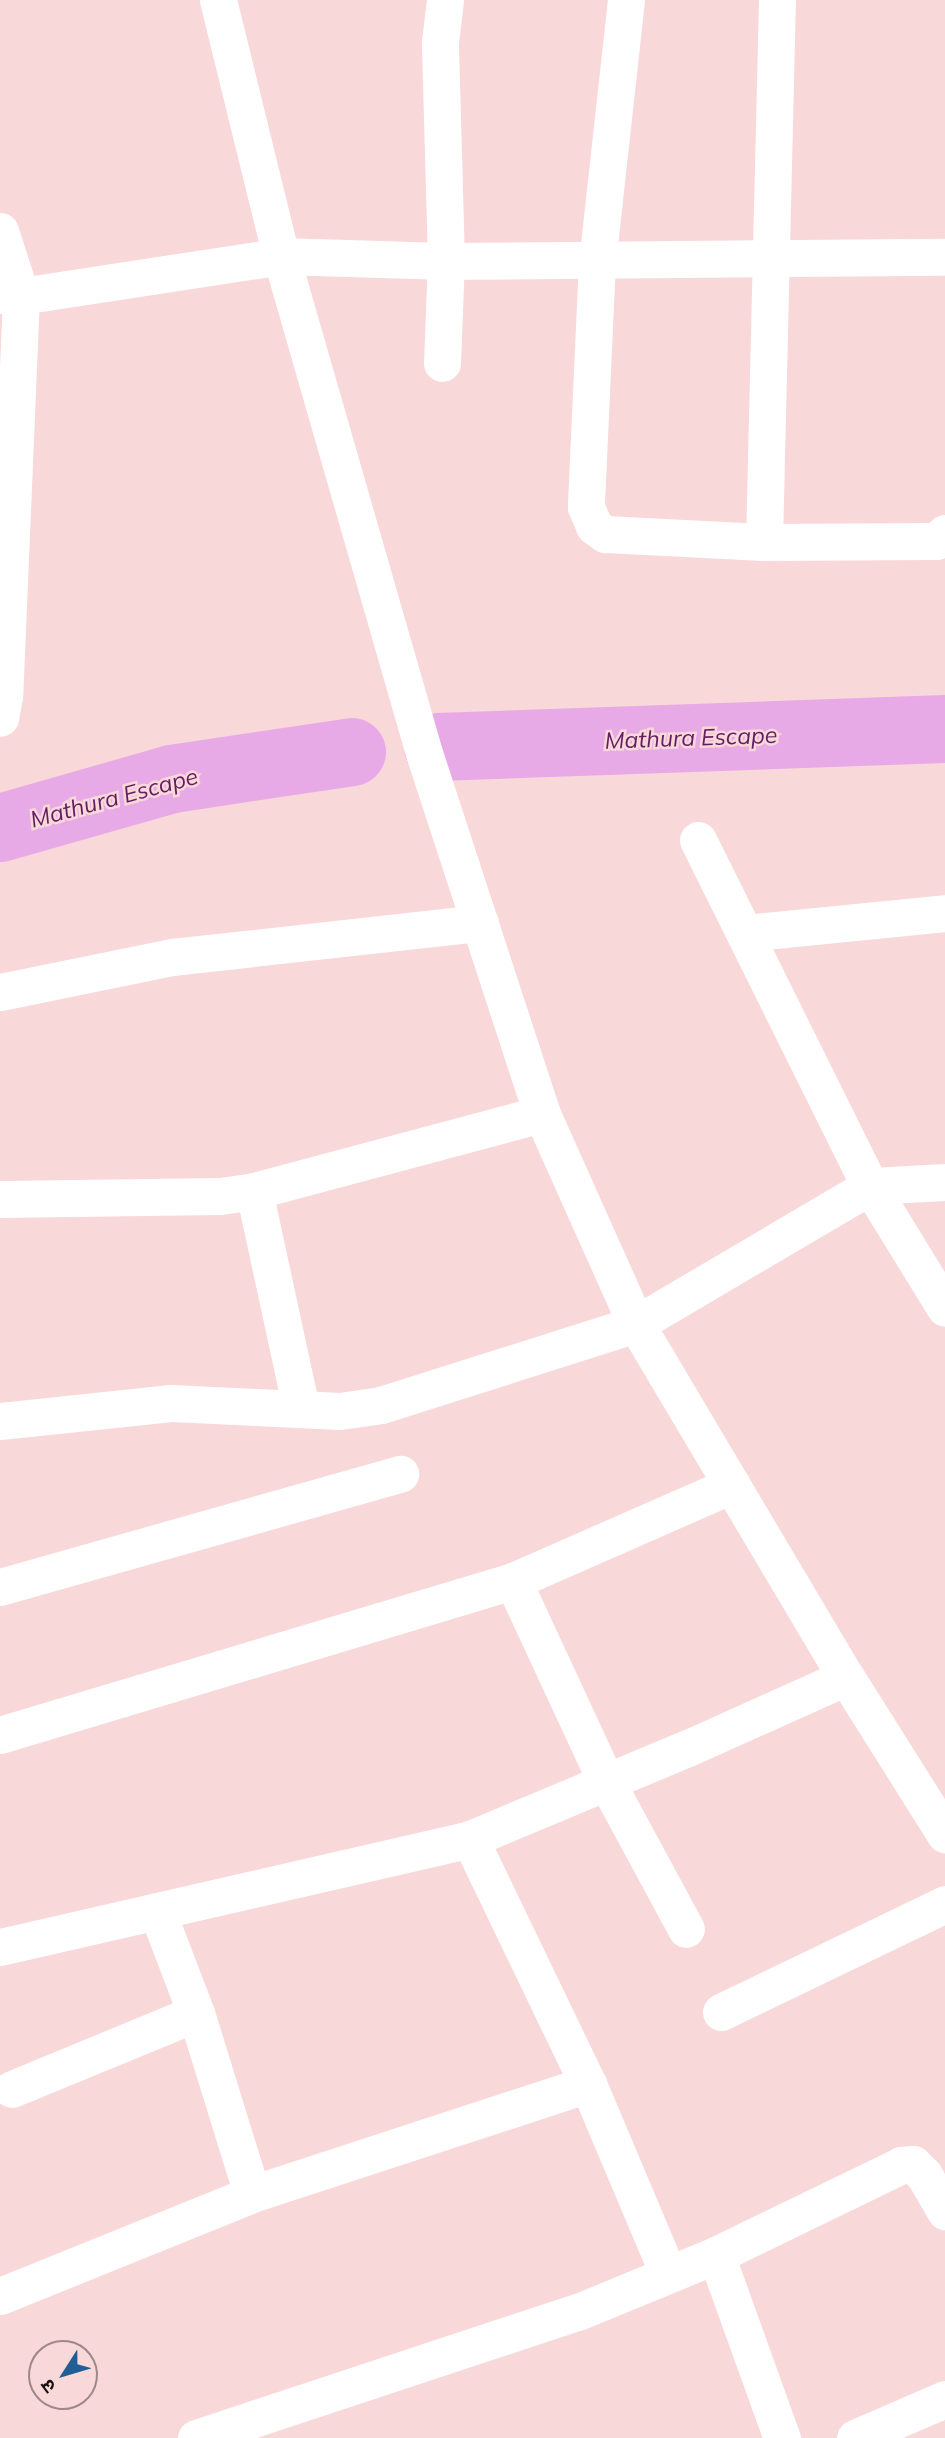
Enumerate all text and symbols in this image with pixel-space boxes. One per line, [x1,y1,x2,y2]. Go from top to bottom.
water label: Mathura Escape [604,721,778,755]
water label: Mathura Escape [27,762,201,834]
north arrow [28,2340,98,2410]
text: उ [35,2375,61,2398]

